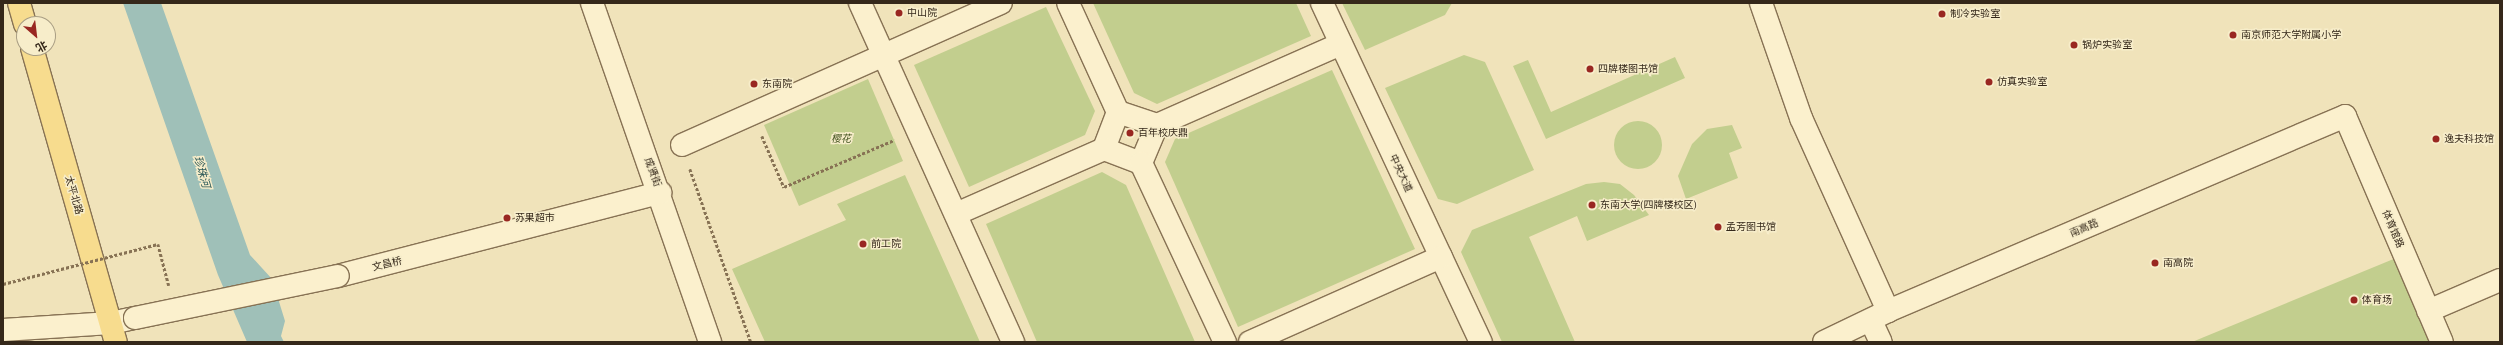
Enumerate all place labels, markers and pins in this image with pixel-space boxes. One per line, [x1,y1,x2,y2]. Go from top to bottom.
place label: 中山院 [907,7,937,19]
marker: 中山院 [894,8,904,18]
place label: 制冷实验室 [1950,8,2000,20]
marker: 制冷实验室 [1937,9,1947,19]
place label: 南京师范大学附属小学 [2241,29,2341,41]
marker: 南京师范大学附属小学 [2228,30,2238,40]
place label: 锅炉实验室 [2082,39,2132,51]
marker: 锅炉实验室 [2069,40,2079,50]
place label: 四牌楼图书馆 [1598,63,1658,75]
marker: 四牌楼图书馆 [1585,64,1595,74]
place label: 仿真实验室 [1997,76,2047,88]
marker: 仿真实验室 [1984,77,1994,87]
place label: 东南院 [762,78,792,90]
marker: 东南院 [749,79,759,89]
place label: 百年校庆鼎 [1138,127,1188,139]
marker: 百年校庆鼎 [1125,128,1135,138]
place label: 逸夫科技馆 [2444,133,2494,145]
marker: 逸夫科技馆 [2431,134,2441,144]
place label: 东南大学(四牌楼校区) [1600,199,1697,211]
marker: 东南大学(四牌楼校区) [1587,200,1597,210]
place label: 苏果超市 [515,212,555,224]
marker: 苏果超市 [502,213,512,223]
place label: 孟芳图书馆 [1726,221,1776,233]
marker: 孟芳图书馆 [1713,222,1723,232]
place label: 前工院 [871,238,901,250]
marker: 前工院 [858,239,868,249]
place label: 南高院 [2163,257,2193,269]
marker: 南高院 [2150,258,2160,268]
place label: 体育场 [2362,294,2392,306]
marker: 体育场 [2349,295,2359,305]

